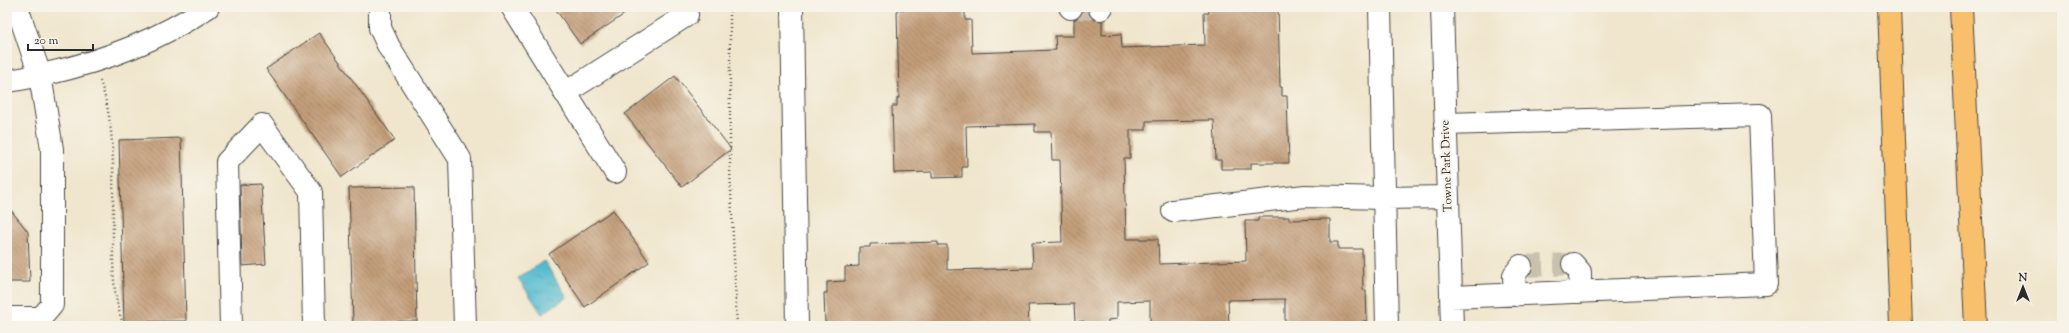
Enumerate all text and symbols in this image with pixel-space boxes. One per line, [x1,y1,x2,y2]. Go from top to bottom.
scale bar [28,26,93,52]
text: 20 m [34,32,59,50]
street label: Towne Park Drive [1436,119,1458,212]
north arrow [2003,267,2043,307]
text: N [2018,270,2028,286]

